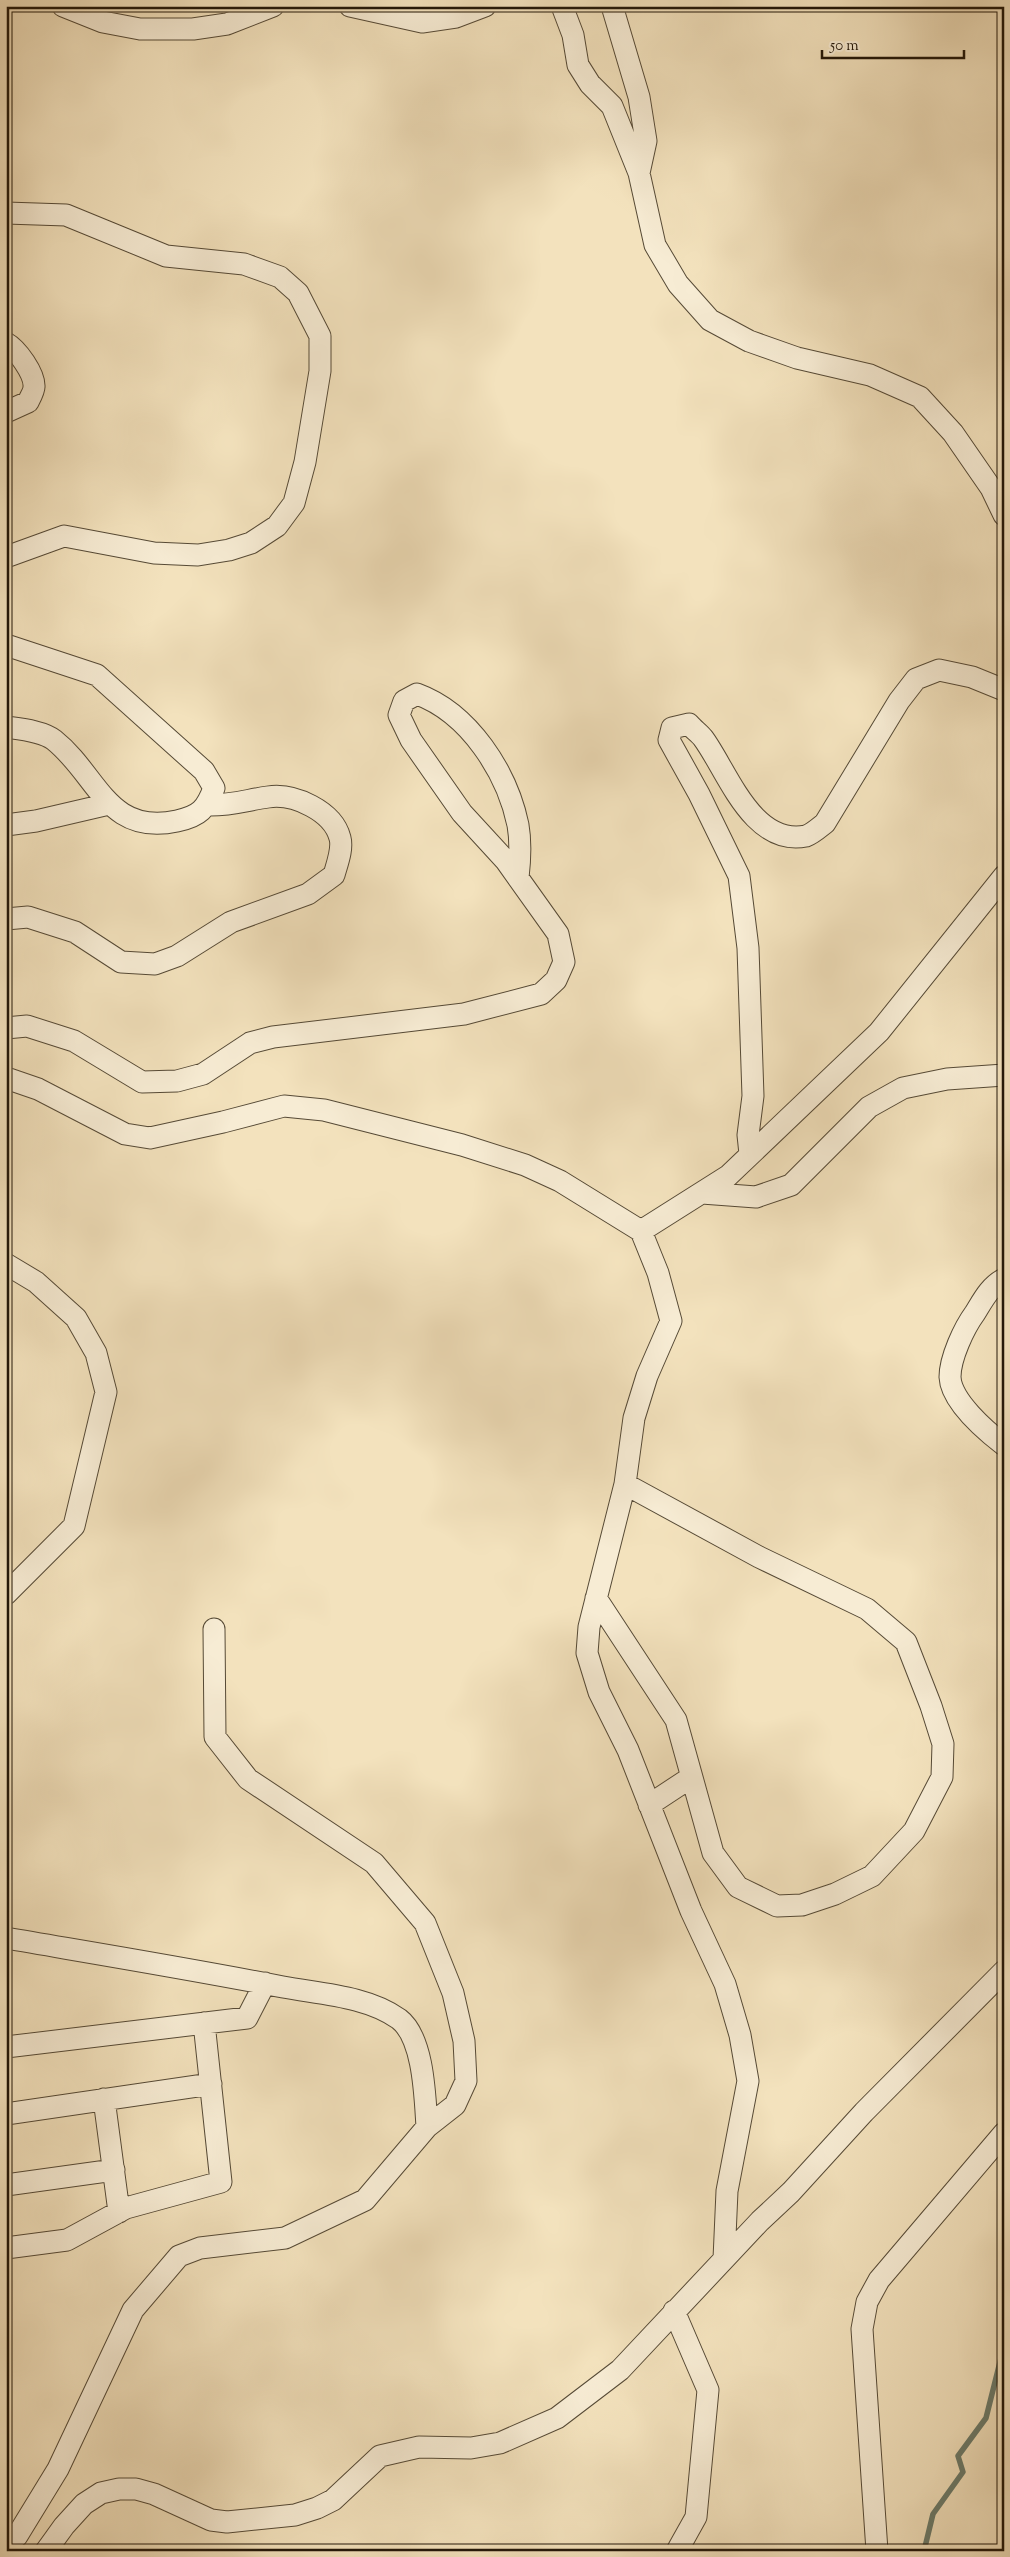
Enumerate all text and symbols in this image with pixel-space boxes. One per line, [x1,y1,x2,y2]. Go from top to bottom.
scale bar [822,28,965,60]
text: 50 m [829,36,859,57]

